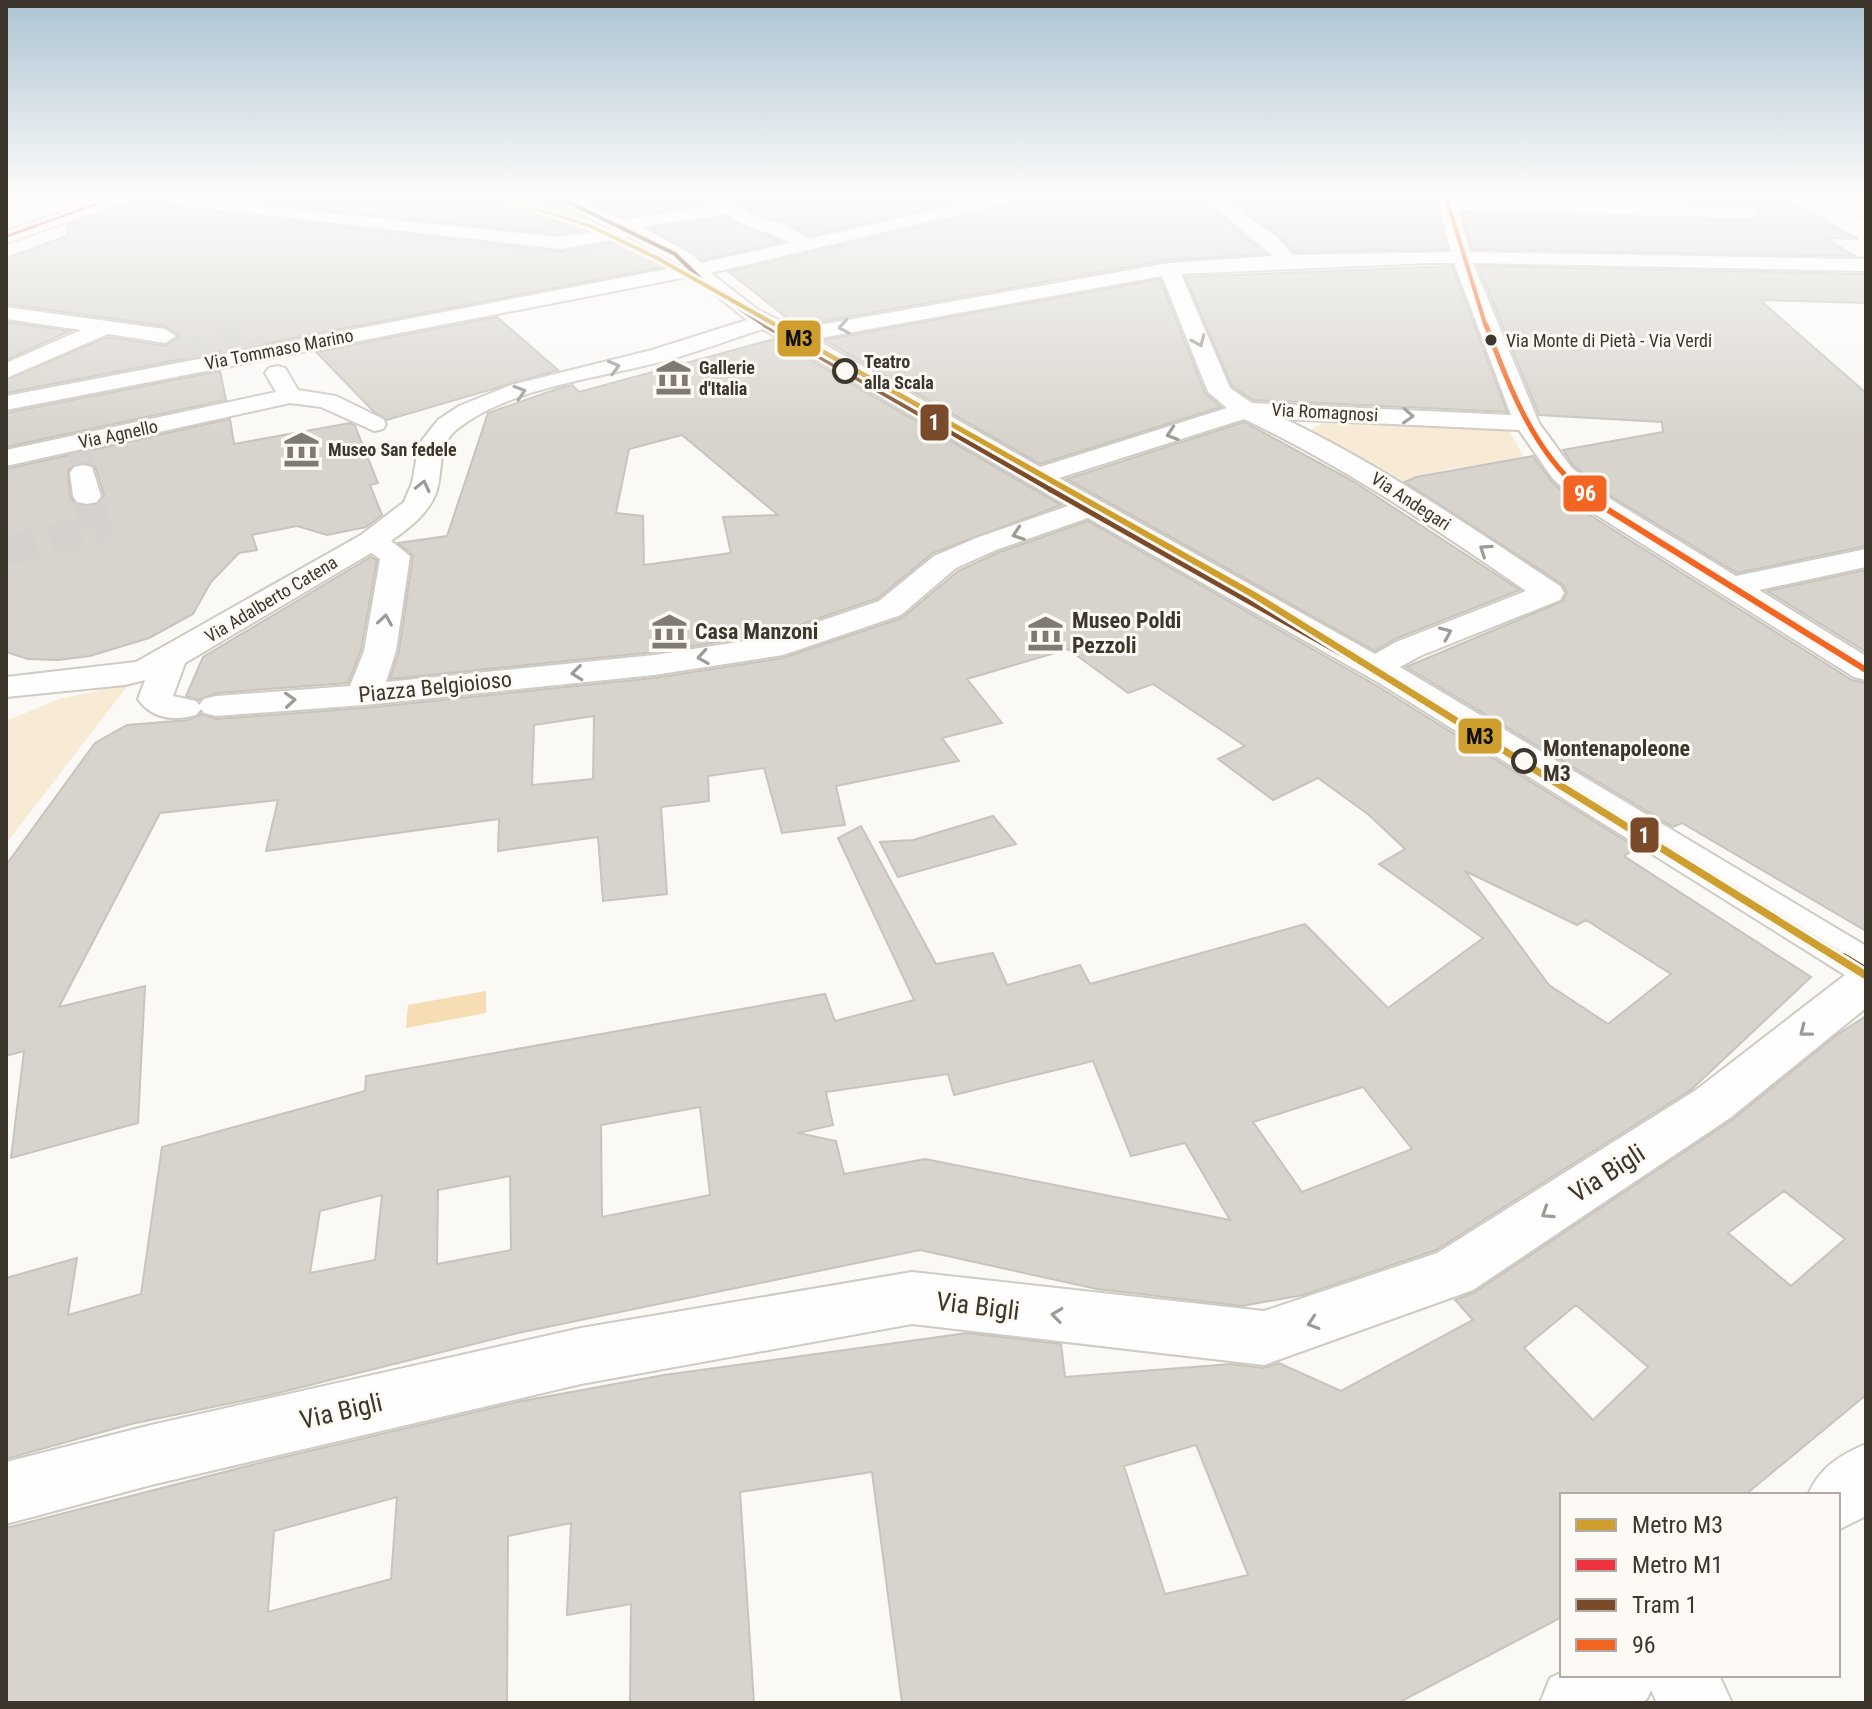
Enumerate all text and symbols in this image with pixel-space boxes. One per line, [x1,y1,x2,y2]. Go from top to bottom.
one-way arrow [837,317,851,334]
line badge: M3 [776,319,822,358]
street label: Via Tommaso Marino [203,324,355,374]
text: M3 [785,326,813,351]
place label: Via Monte di Pietà - Via Verdi [1506,330,1712,351]
marker: Via Monte di Pietà - Via Verdi [1483,332,1499,348]
one-way arrow [1189,333,1205,347]
place label: Teatro alla Scala [864,351,934,393]
place label: Gallerie d'Italia [699,357,755,399]
museum icon: Gallerie d'Italia [654,358,692,396]
one-way arrow [607,359,621,376]
marker: Teatro alla Scala [833,359,857,383]
one-way arrow [513,385,526,401]
street label: Via Romagnosi [1271,399,1379,425]
line badge: 1 [919,403,950,442]
one-way arrow [1402,407,1415,424]
text: 1 [928,410,940,435]
street label: Via Agnello [76,415,160,453]
one-way arrow [1165,425,1179,441]
museum icon: Museo San fedele [283,430,321,468]
place label: Museo San fedele [328,439,457,460]
street label: Via Andegari [1367,468,1455,534]
line badge: 96 [1562,474,1608,513]
one-way arrow [414,480,431,494]
text: 96 [1574,481,1596,506]
one-way arrow [1011,524,1025,540]
one-way arrow [1479,544,1493,559]
street label: Via Adalberto Catena [201,551,341,647]
place label: Museo Poldi Pezzoli [1072,608,1181,658]
museum icon: Casa Manzoni [650,612,688,650]
one-way arrow [375,613,392,627]
museum icon: Museo Poldi Pezzoli [1027,614,1065,652]
place label: Casa Manzoni [695,619,818,644]
one-way arrow [1438,626,1452,642]
one-way arrow [696,648,710,665]
one-way arrow [570,664,583,681]
street label: Piazza Belgioioso [357,667,513,707]
one-way arrow [284,692,297,709]
line badge: M3 [1457,717,1503,755]
text: M3 [1466,724,1494,749]
place label: Montenapoleone M3 [1543,736,1690,786]
marker: Montenapoleone M3 [1512,749,1536,773]
line badge: 1 [1629,816,1660,854]
text: 1 [1638,823,1650,848]
one-way arrow [1799,1022,1814,1036]
street label: Via Bigli [1564,1138,1650,1208]
one-way arrow [1541,1203,1555,1218]
street label: Via Bigli [935,1286,1021,1326]
one-way arrow [1050,1306,1063,1323]
one-way arrow [1306,1313,1320,1329]
street label: Via Bigli [297,1387,385,1435]
legend [1560,1493,1840,1677]
text: Metro M3 [1632,1511,1723,1539]
text: Metro M1 [1632,1551,1723,1579]
text: Tram 1 [1632,1591,1697,1619]
text: 96 [1632,1631,1656,1659]

